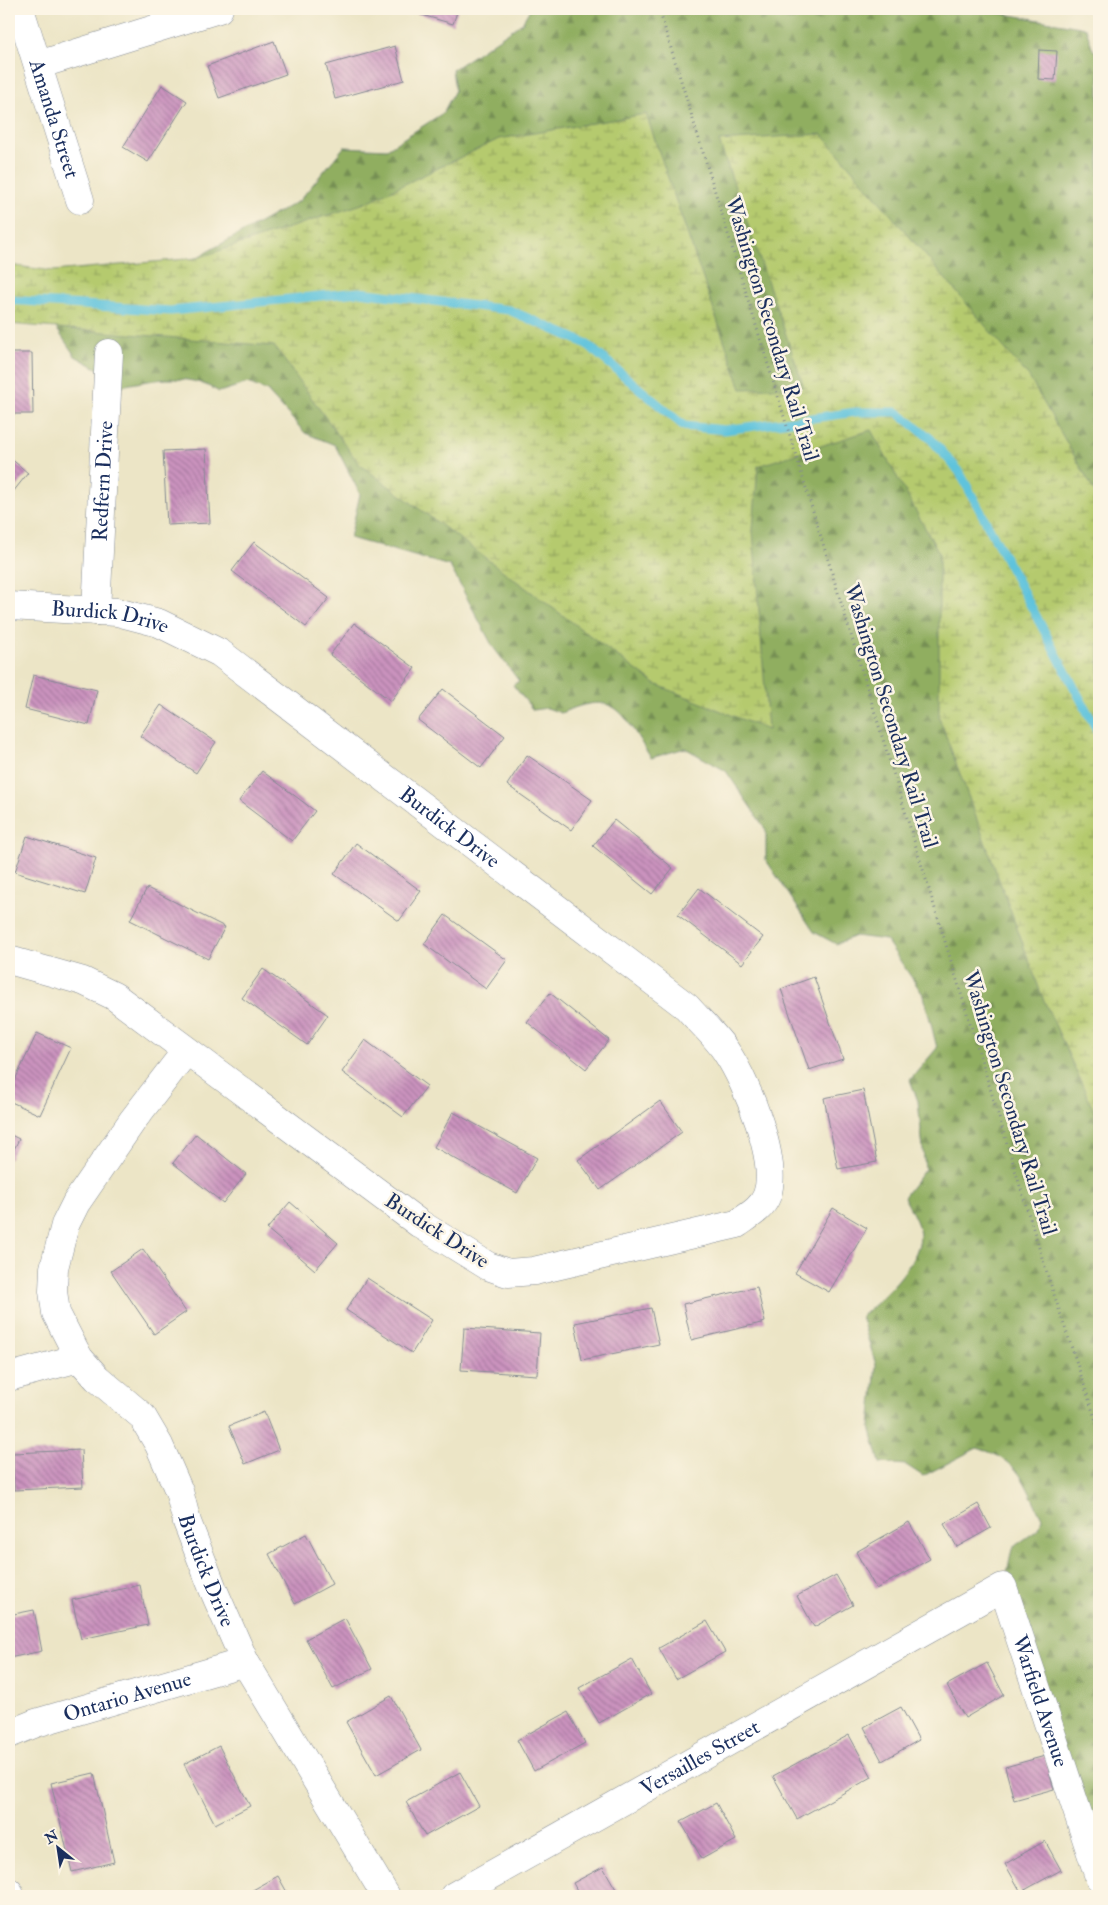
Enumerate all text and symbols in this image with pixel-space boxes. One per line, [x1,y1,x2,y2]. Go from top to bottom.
street label: Amanda Street [23,55,86,182]
street label: Washington Secondary Rail Trail [719,193,825,465]
street label: Redfern Drive [86,420,119,542]
street label: Washington Secondary Rail Trail [838,580,944,852]
street label: Burdick Drive [51,595,174,640]
street label: Burdick Drive [394,780,506,874]
street label: Washington Secondary Rail Trail [957,967,1063,1239]
street label: Burdick Drive [380,1187,495,1275]
street label: Burdick Drive [172,1511,241,1631]
street label: Warfield Avenue [1006,1631,1075,1771]
street label: Ontario Avenue [60,1665,194,1728]
street label: Versailles Street [635,1713,764,1802]
north arrow [32,1822,82,1872]
text: N [41,1826,62,1848]

